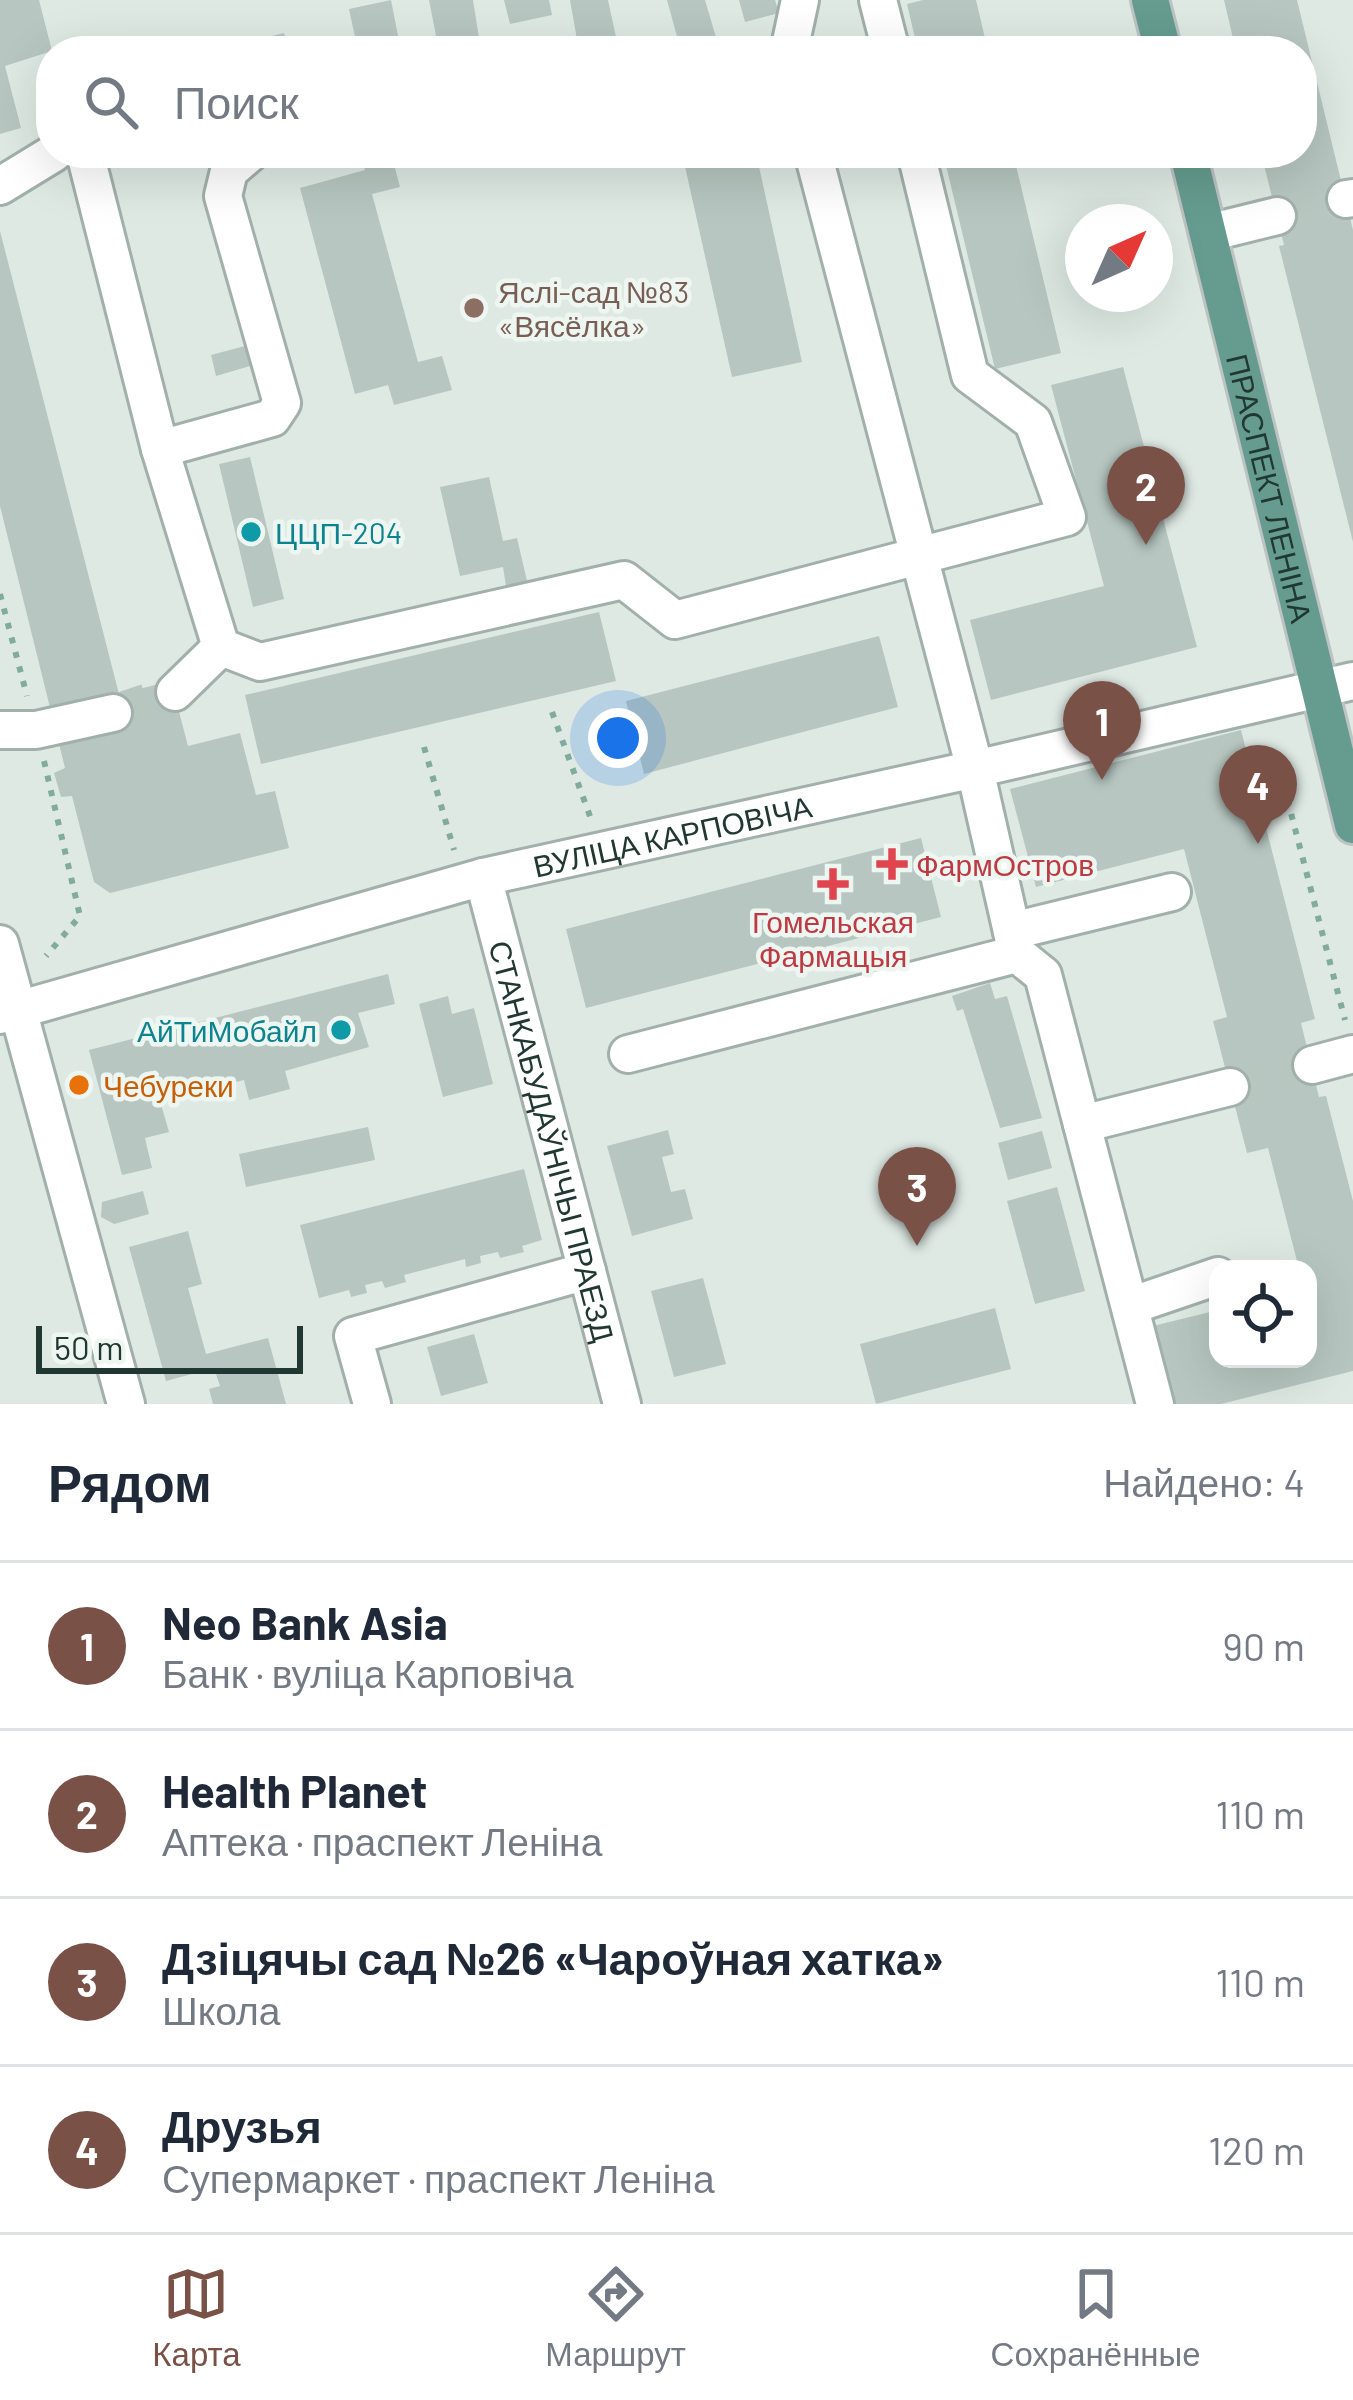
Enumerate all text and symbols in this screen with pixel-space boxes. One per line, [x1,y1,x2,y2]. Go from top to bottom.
search box [36,36,1317,168]
icon: search [78,69,144,135]
text: Поиск [174,74,299,128]
north arrow [1065,204,1173,312]
place label: Яслі-сад №83 «Вясёлка» [498,273,689,343]
marker: Яслі-сад №83 «Вясёлка» [461,295,487,321]
street label: ПРАСПЕКТ ЛЕНІНА [1220,350,1321,626]
pin: 2 [1107,446,1185,545]
place label: ЦЦП-204 [275,514,402,550]
marker: ЦЦП-204 [238,519,264,545]
pin: 1 [1063,681,1141,780]
your location [588,708,648,768]
pin: 4 [1219,745,1297,844]
street label: ВУЛІЦА КАРПОВІЧА [530,787,815,884]
place label: ФармОстров [916,846,1094,882]
marker: ФармОстров [879,851,905,877]
marker: Гомельская Фармацыя [820,871,846,897]
place label: Гомельская Фармацыя [752,903,914,973]
street label: СТАНКАБУДАЎНІЧЫ ПРАЕЗД [483,937,623,1345]
place label: АйТиМобайл [137,1012,317,1048]
marker: АйТиМобайл [328,1017,354,1043]
place label: Чебуреки [103,1067,234,1103]
marker: Чебуреки [66,1072,92,1098]
pin: 3 [878,1147,956,1246]
map controls [1209,1260,1317,1368]
button: locate [1209,1260,1317,1368]
scale bar [36,1320,303,1373]
text: 50 m [54,1327,124,1367]
text: Рядом [48,1451,212,1512]
text: Найдено: 4 [1103,1458,1305,1505]
text: Neo Bank Asia [162,1595,448,1649]
text: 1 [80,1622,94,1669]
text: 90 m [1223,1622,1305,1669]
text: Банк · вуліца Карповіча [162,1649,574,1696]
text: Health Planet [162,1763,427,1817]
text: 2 [76,1790,98,1837]
text: 110 m [1215,1790,1305,1837]
text: Аптека · праспект Леніна [162,1817,602,1864]
text: Дзіцячы сад №26 «Чароўная хатка» [162,1930,944,1984]
text: 3 [76,1958,98,2005]
text: 110 m [1215,1958,1305,2005]
text: Школа [162,1986,281,2033]
text: Друзья [162,2098,322,2152]
text: 4 [75,2126,99,2173]
text: 120 m [1208,2126,1305,2173]
text: Супермаркет · праспект Леніна [162,2154,715,2201]
tab: Карта [152,2261,241,2374]
tab: Маршрут [545,2261,686,2374]
tab: Сохранённые [991,2261,1201,2374]

